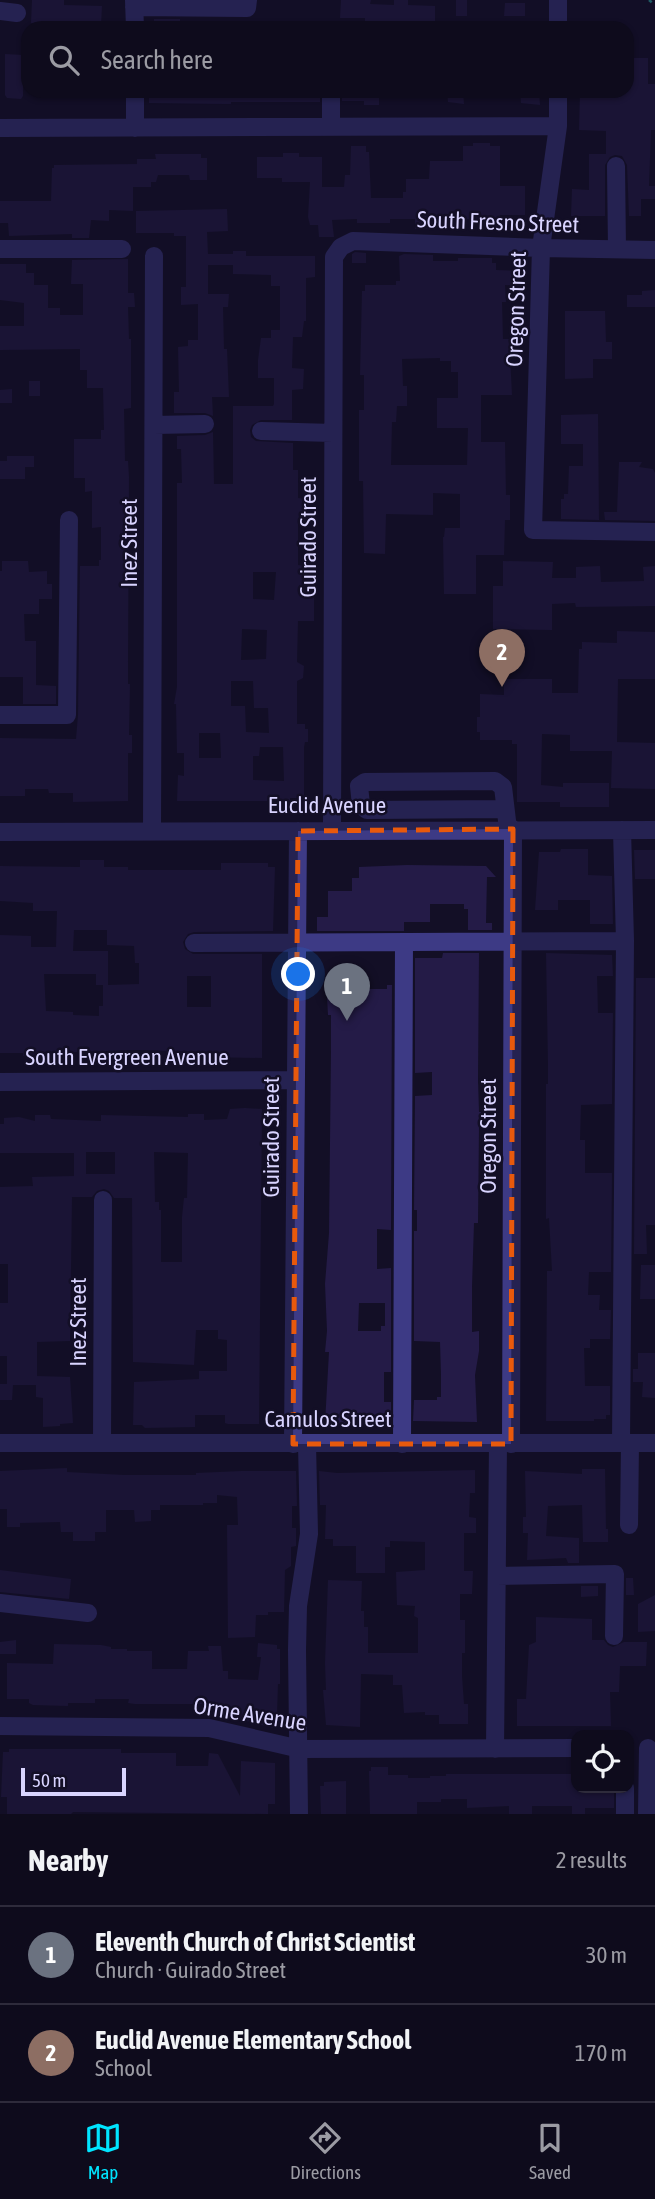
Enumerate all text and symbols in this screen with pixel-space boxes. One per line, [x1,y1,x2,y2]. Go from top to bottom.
search box [21,21,634,98]
icon: search [45,41,83,79]
text: Search here [101,45,213,75]
street label: South Fresno Street [416,206,580,238]
street label: Oregon Street [501,251,531,367]
street label: Guirado Street [295,477,321,597]
street label: Inez Street [116,498,142,588]
pin: 2 [479,629,525,687]
street label: Euclid Avenue [268,792,386,818]
your location [281,957,315,991]
pin: 1 [324,963,370,1021]
street label: South Evergreen Avenue [25,1044,229,1070]
street label: Guirado Street [258,1077,284,1197]
street label: Oregon Street [475,1078,501,1194]
street label: Inez Street [65,1277,91,1367]
street label: Camulos Street [264,1406,392,1432]
street label: Orme Avenue [192,1692,308,1736]
map controls [571,1730,634,1793]
button: locate [571,1730,634,1793]
scale bar [21,1765,126,1797]
text: 50 m [32,1769,66,1791]
text: Nearby [28,1843,108,1877]
text: 2 results [556,1847,627,1873]
text: Eleventh Church of Christ Scientist [95,1927,415,1957]
text: 1 [46,1942,56,1968]
text: 30 m [586,1942,627,1968]
text: Church · Guirado Street [95,1957,286,1983]
text: Euclid Avenue Elementary School [95,2025,411,2055]
text: 2 [46,2040,56,2066]
text: 170 m [575,2040,627,2066]
text: School [95,2055,152,2081]
tab: Map [84,2119,122,2183]
tab: Directions [290,2119,361,2183]
tab: Saved [529,2119,571,2183]

